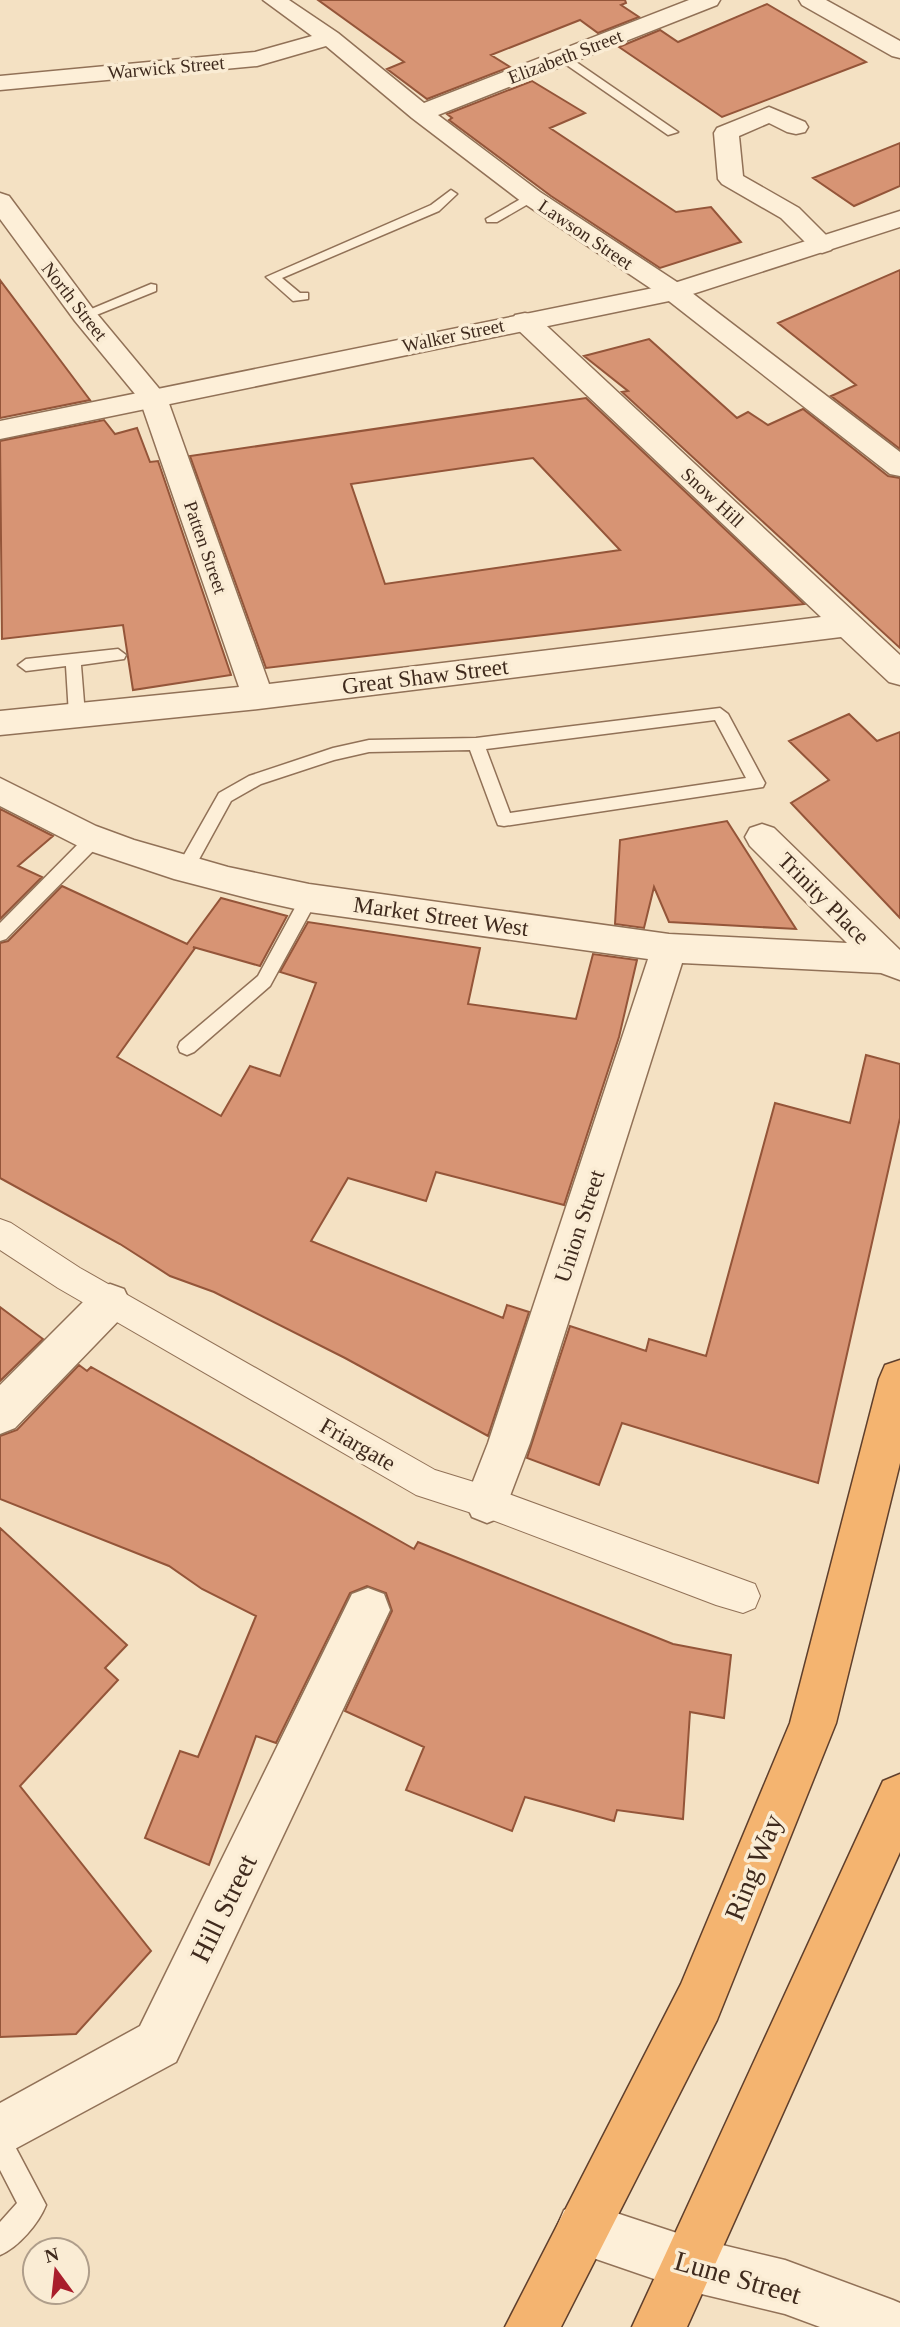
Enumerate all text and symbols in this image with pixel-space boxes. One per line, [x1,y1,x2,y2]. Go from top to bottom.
street label: Elizabeth Street [505,25,626,88]
street label: Warwick Street [107,52,226,83]
street label: Lawson Street [535,195,637,274]
street label: North Street [38,258,112,345]
street label: Walker Street [400,314,507,357]
street label: Snow Hill [677,463,748,532]
street label: Patten Street [180,498,231,597]
street label: Great Shaw Street [340,654,510,699]
street label: Trinity Place [773,848,874,949]
street label: Market Street West [352,892,531,941]
street label: Union Street [550,1166,610,1286]
street label: Friargate [316,1413,400,1476]
street label: Ring Way [718,1810,789,1925]
street label: Hill Street [184,1849,263,1967]
north arrow [21,2236,91,2306]
text: N [42,2243,61,2267]
street label: Lune Street [671,2245,805,2310]

